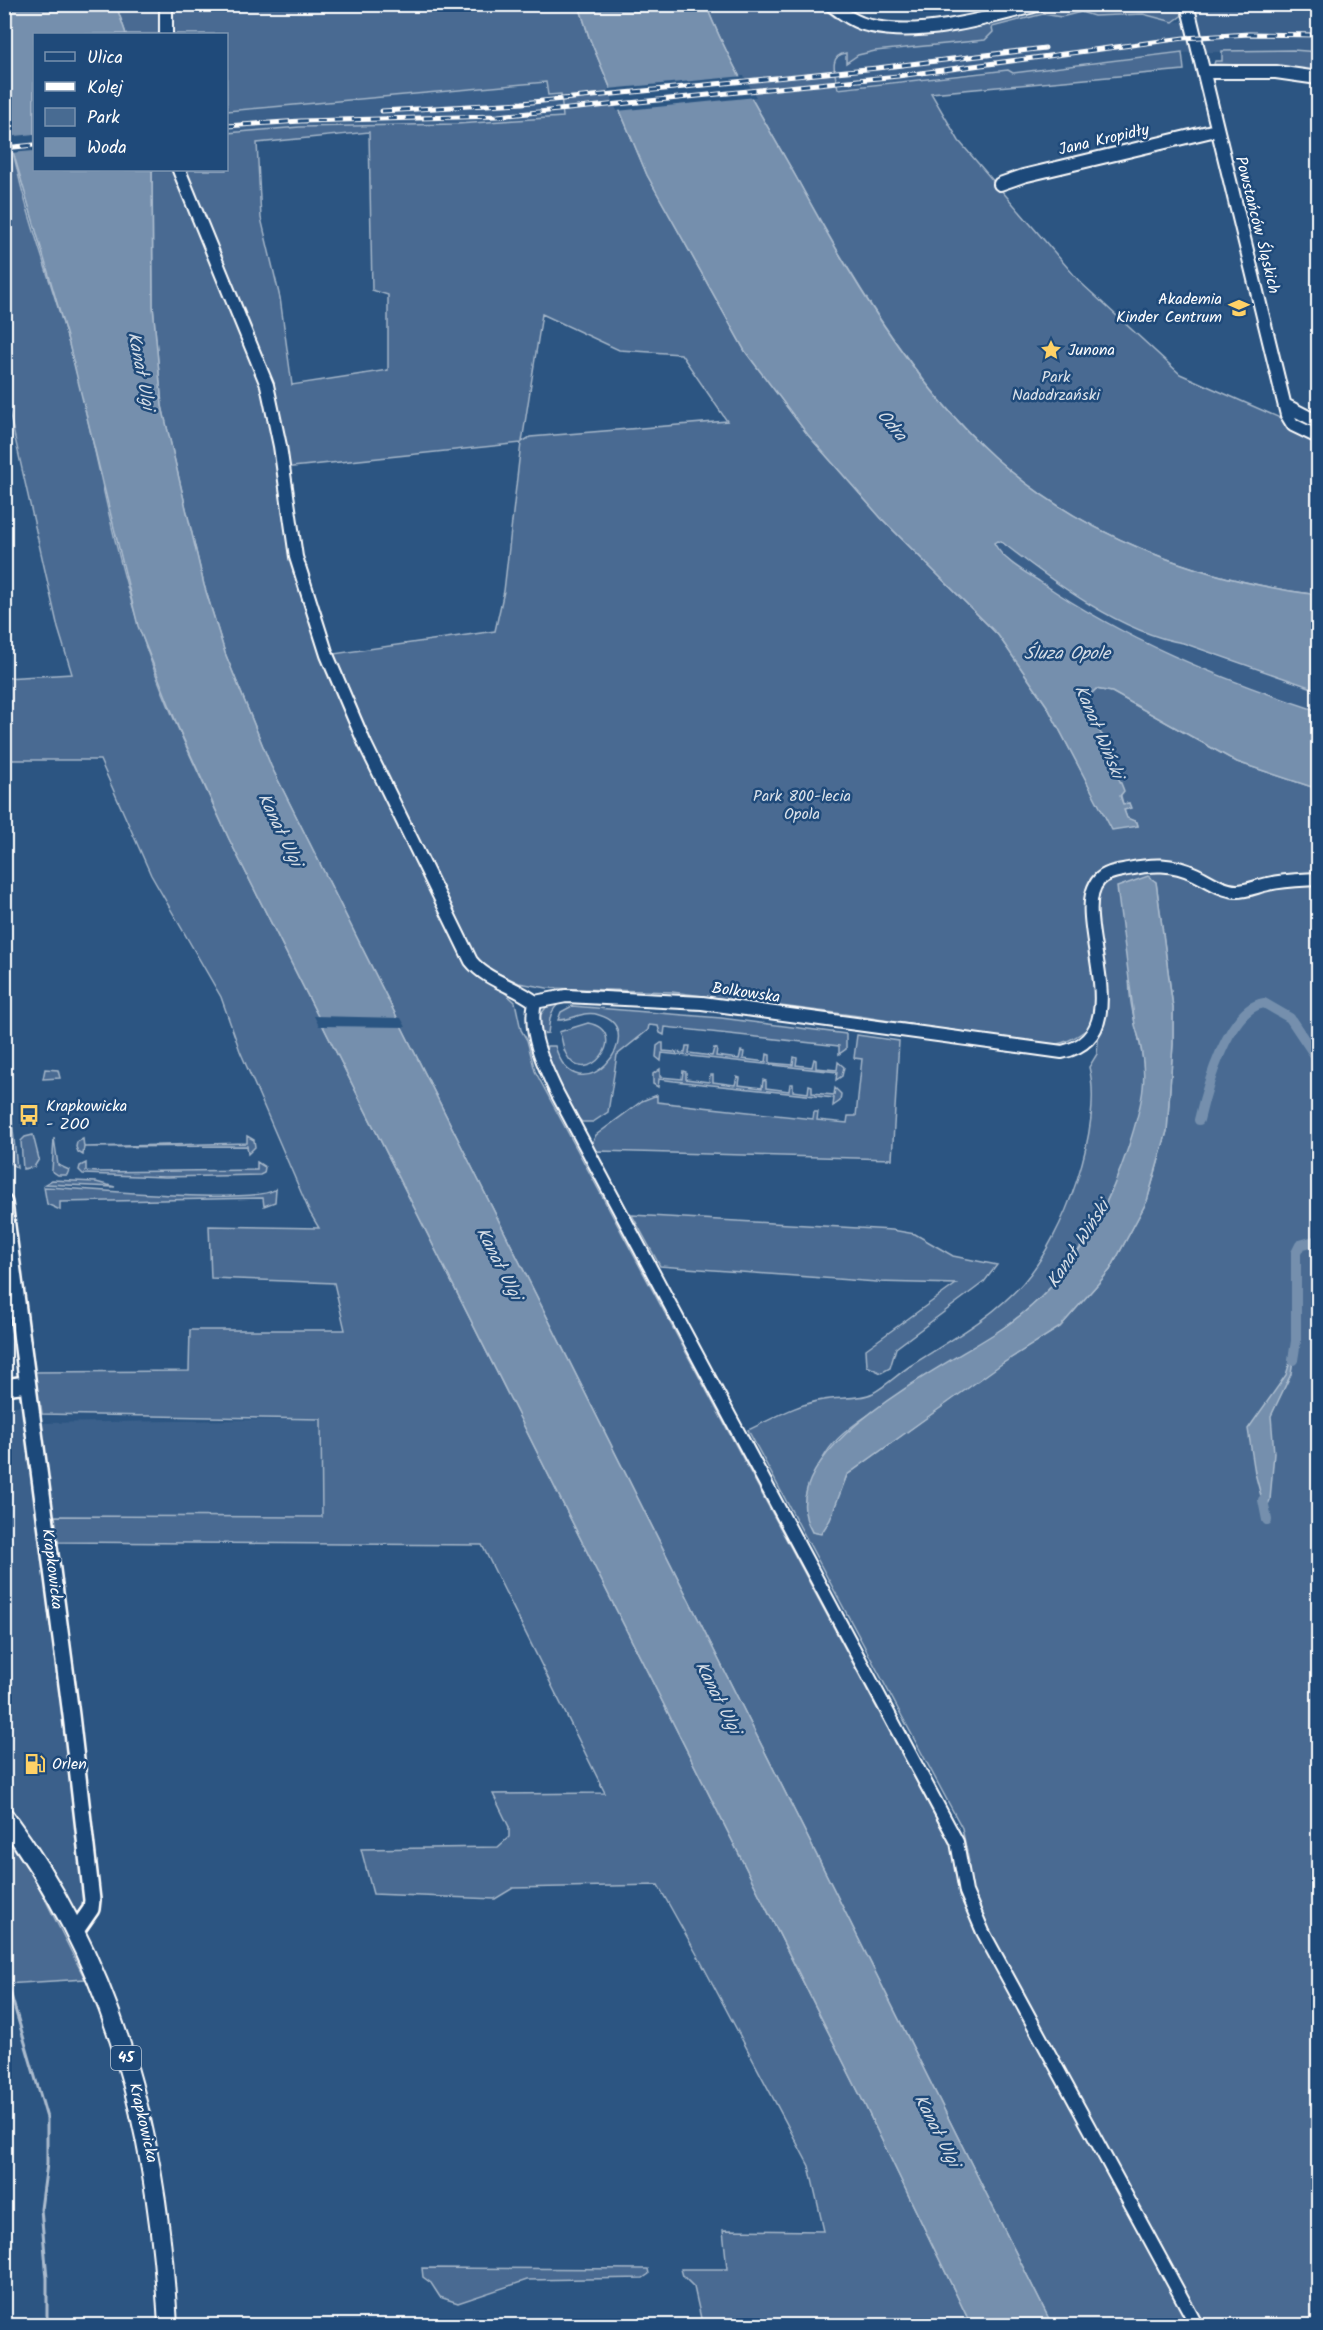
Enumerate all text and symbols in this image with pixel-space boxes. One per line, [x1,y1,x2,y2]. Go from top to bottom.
legend [33,33,228,171]
text: Ulica [87,44,123,73]
text: Kolej [87,74,124,103]
text: Park [87,104,120,133]
street label: Jana Kropidły [1056,117,1152,163]
text: Woda [87,134,127,163]
street label: Powstańców Śląskich [1228,154,1286,296]
place label: Akademia Kinder Centrum [1116,287,1222,330]
school or university icon: Akademia Kinder Centrum [1227,296,1251,320]
water label: Kanał Ulgi [118,330,162,416]
place icon: Junona [1039,338,1063,362]
place label: Junona [1068,338,1115,363]
park label: Park Nadodrzański [1012,365,1101,408]
water label: Odra [869,403,914,450]
water label: Śluza Opole [1024,640,1112,669]
water label: Kanał Wiński [1065,681,1132,787]
park label: Park 800-lecia Opola [753,784,851,827]
water label: Kanał Ulgi [249,788,311,875]
street label: Bolkowska [710,976,782,1010]
place label: Krapkowicka - ZOO [46,1094,127,1137]
bus stop icon: Krapkowicka - ZOO [17,1103,41,1127]
water label: Kanał Wiński [1040,1192,1120,1294]
water label: Kanał Ulgi [467,1222,531,1309]
street label: Krapkowicka [35,1527,69,1611]
water label: Kanał Ulgi [686,1656,750,1743]
fuel station icon: Orlen [23,1752,47,1776]
place label: Orlen [52,1752,87,1777]
road number: 45 [111,2046,141,2070]
street label: Krapkowicka [122,2081,164,2165]
water label: Kanał Ulgi [905,2089,969,2176]

